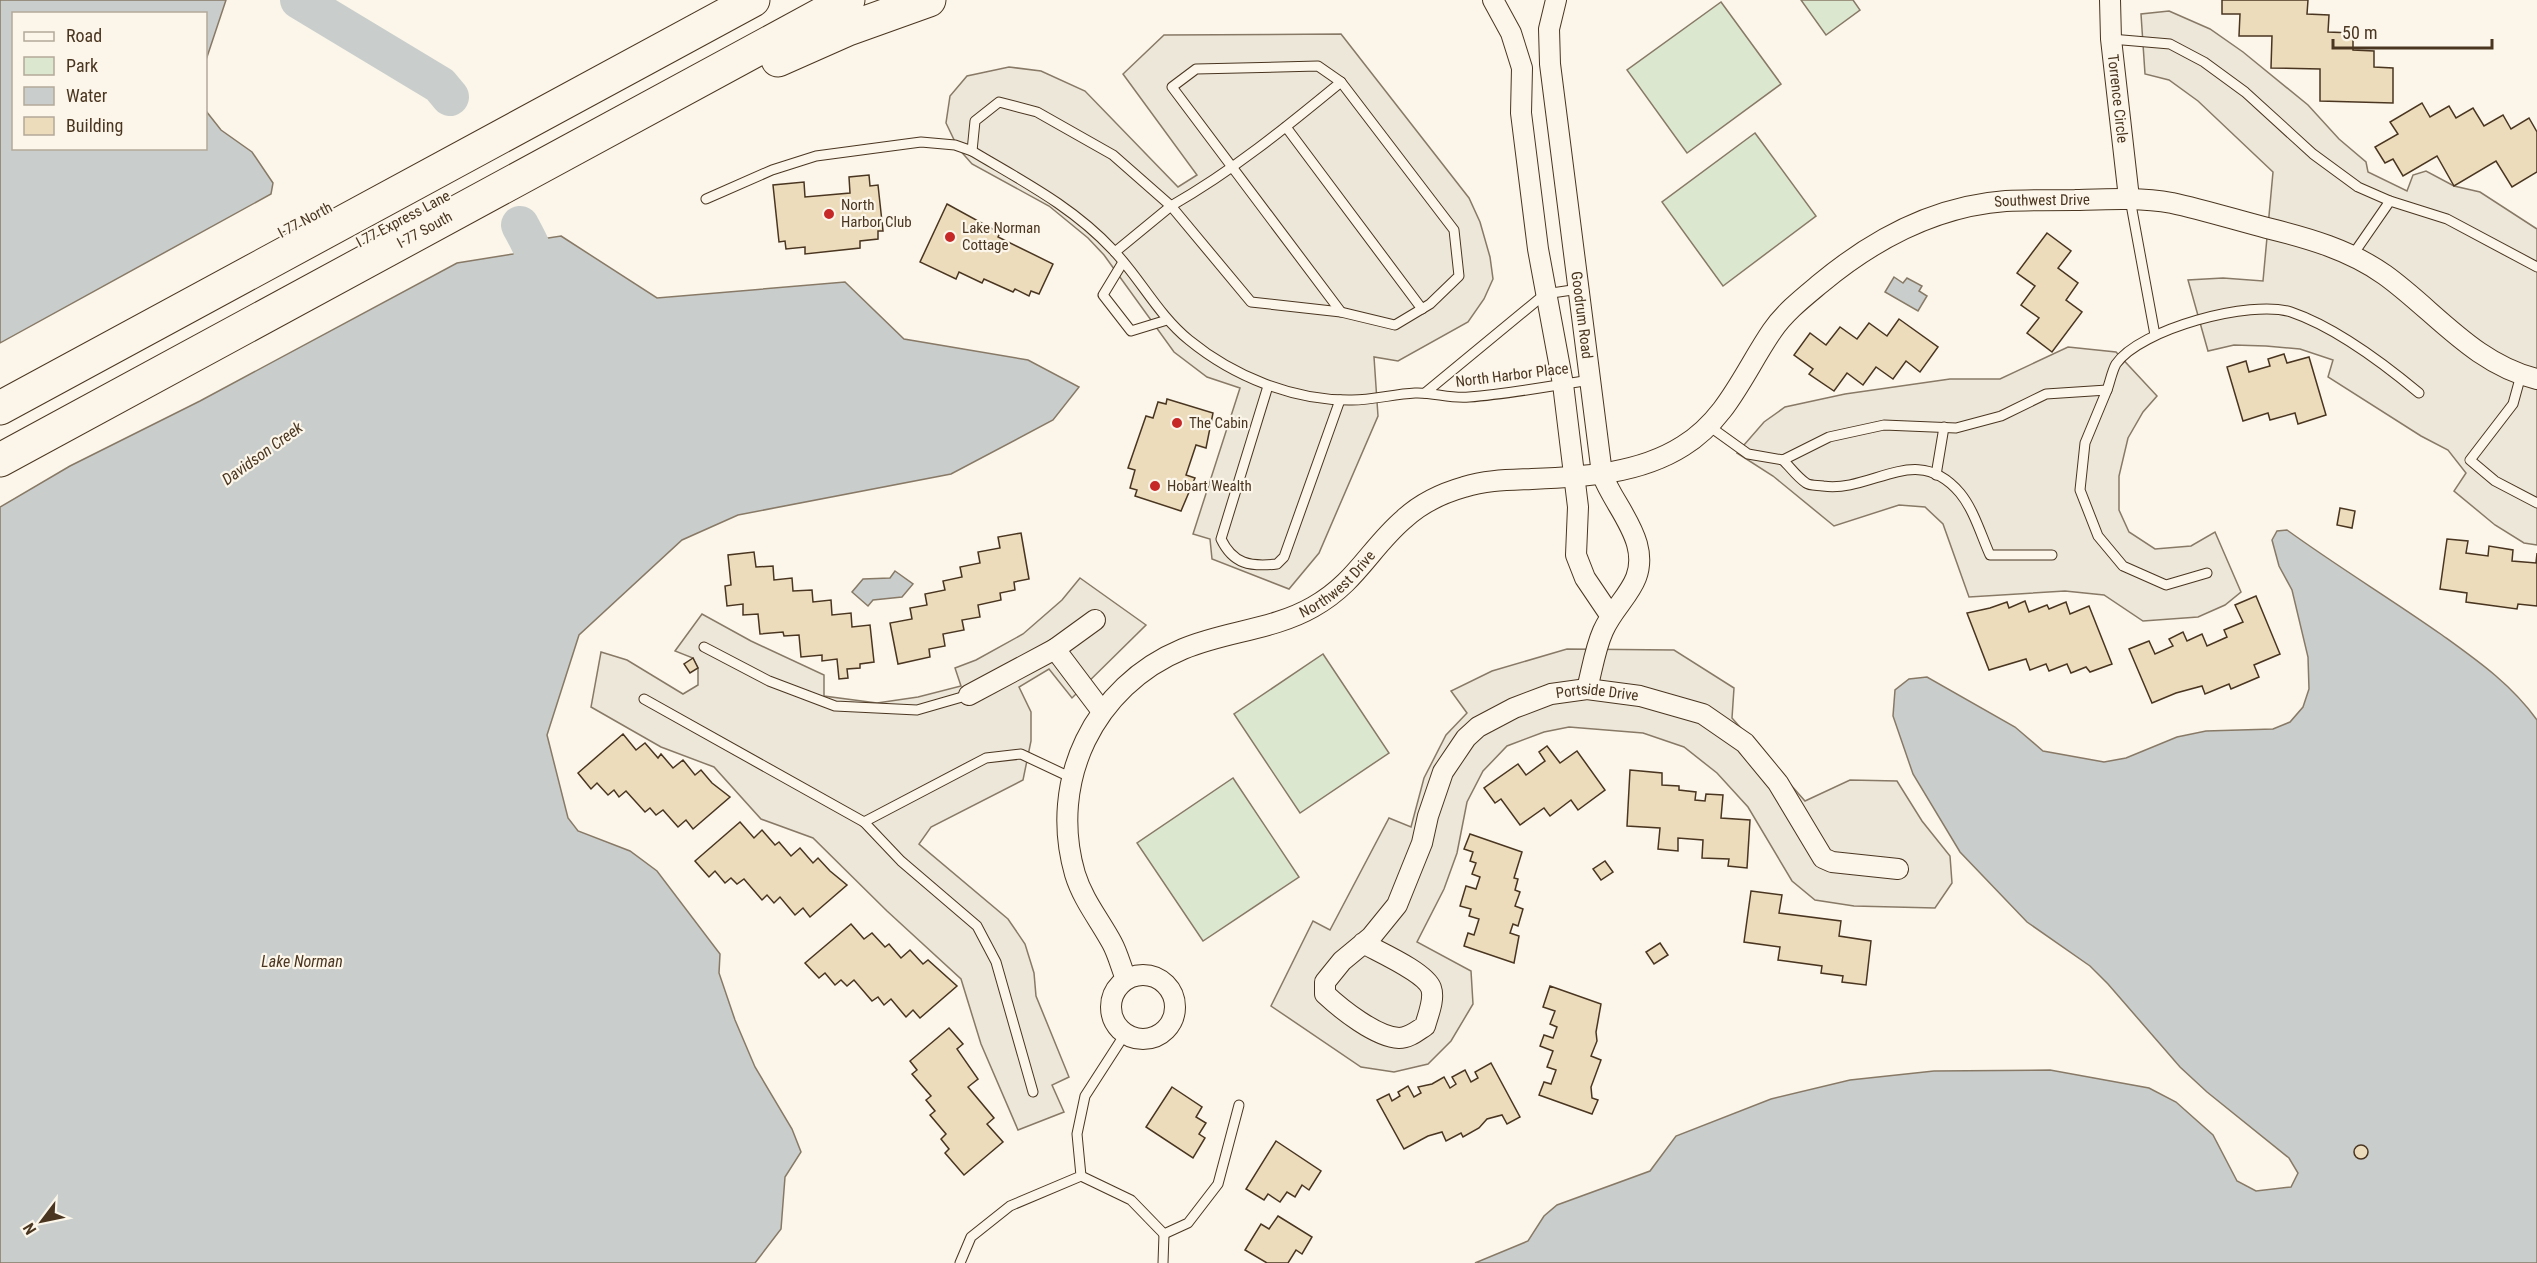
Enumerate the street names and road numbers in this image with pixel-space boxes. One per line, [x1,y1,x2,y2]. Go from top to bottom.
street label: Torrence Circle [2104,53,2132,144]
street label: I 77 Express Lane [353,187,453,251]
street label: Southwest Drive [1993,191,2090,211]
street label: I-77 North [275,198,335,242]
street label: I-77 South [394,207,455,252]
street label: Goodrum Road [1567,270,1596,360]
street label: North Harbor Place [1454,359,1570,391]
street label: Northwest Drive [1296,547,1379,622]
street label: Portside Drive [1555,680,1640,705]

